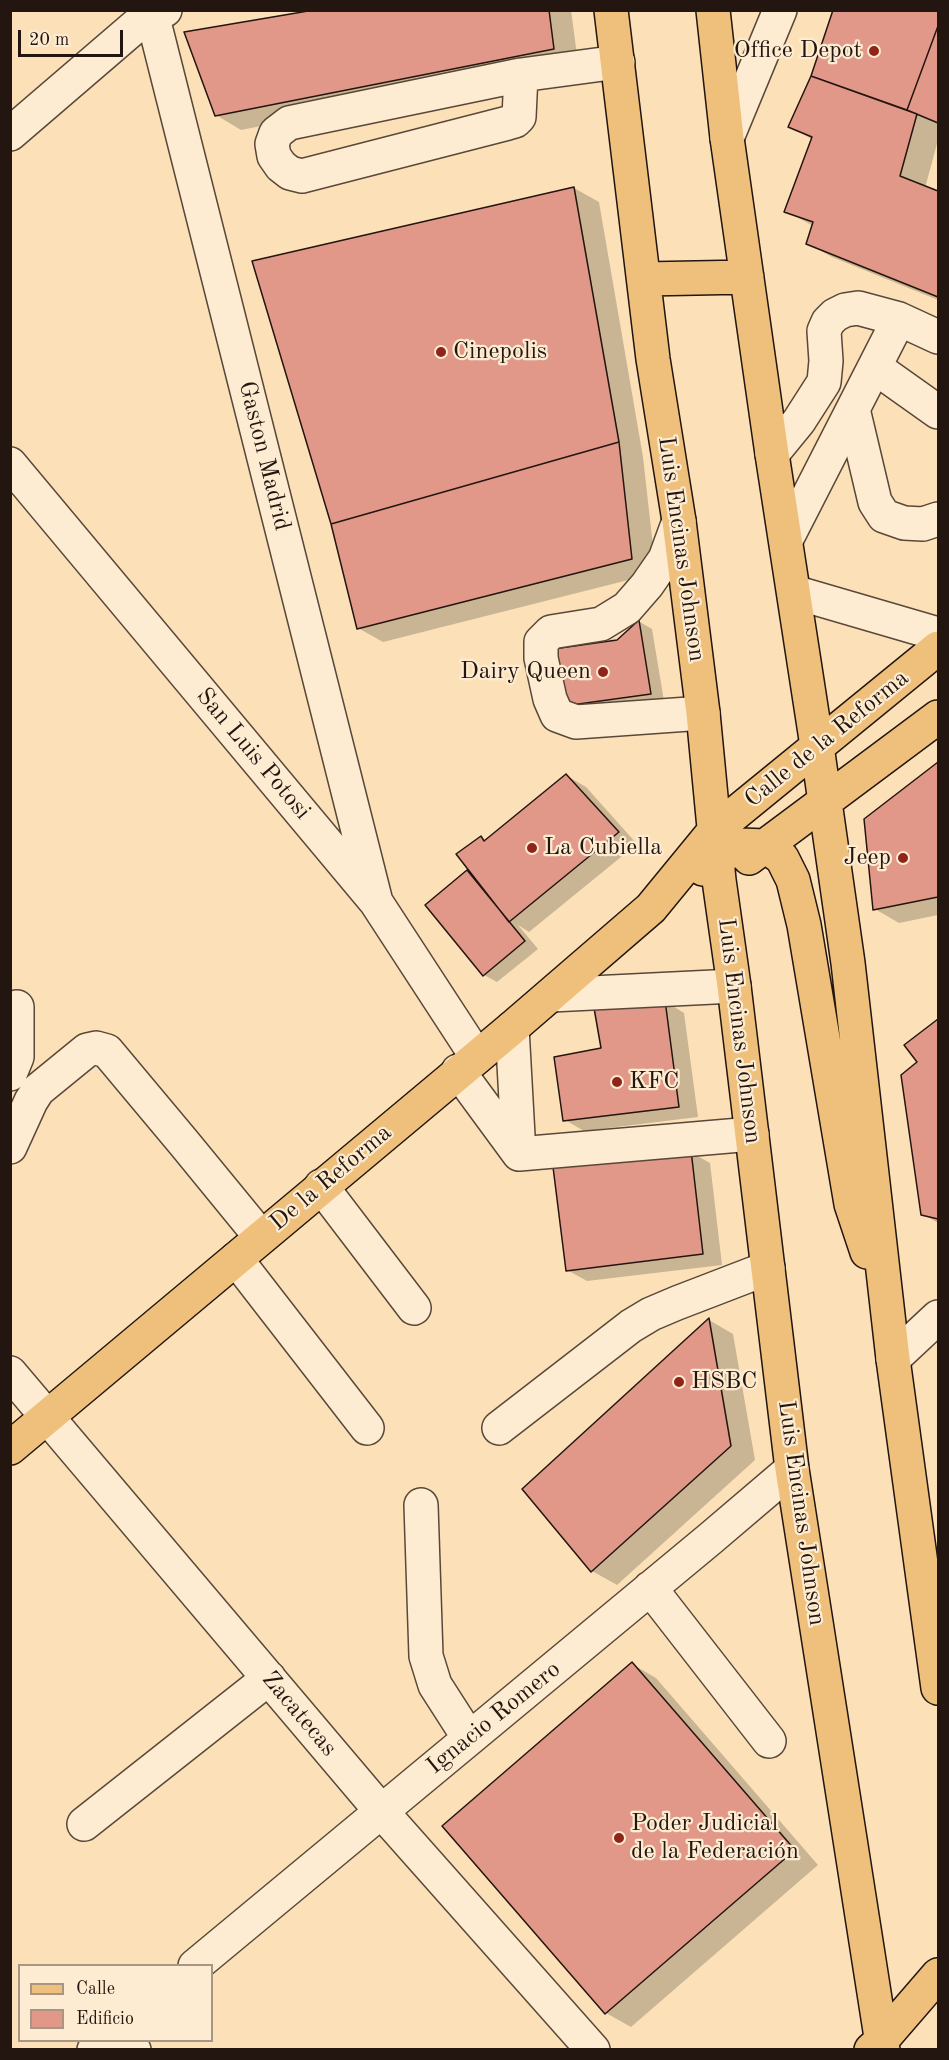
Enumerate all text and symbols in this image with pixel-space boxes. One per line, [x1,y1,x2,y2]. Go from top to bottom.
scale bar [21,18,126,56]
text: 20 m [29,31,69,49]
place label: Office Depot [734,37,862,65]
marker: Office Depot [867,44,881,58]
place label: Cinepolis [453,338,547,366]
marker: Cinepolis [434,345,448,359]
street label: Gaston Madrid [232,378,296,534]
street label: Luis Encinas Johnson [651,435,711,663]
place label: Dairy Queen [460,658,591,686]
street label: Calle de la Reforma [739,664,915,814]
marker: Dairy Queen [596,665,610,679]
street label: San Luis Potosi [190,682,316,826]
place label: La Cubiella [544,834,662,862]
marker: La Cubiella [525,841,539,855]
place label: Jeep [844,844,891,872]
marker: Jeep [896,851,910,865]
street label: Luis Encinas Johnson [711,917,767,1145]
place label: KFC [629,1068,679,1096]
marker: KFC [610,1075,624,1089]
street label: De la Reforma [264,1119,398,1237]
place label: HSBC [691,1368,757,1396]
marker: HSBC [672,1375,686,1389]
street label: Luis Encinas Johnson [771,1399,831,1627]
street label: Ignacio Romero [421,1655,567,1781]
street label: Zacatecas [255,1666,343,1762]
place label: Poder Judicial de la Federación [631,1810,799,1866]
marker: Poder Judicial de la Federación [612,1831,626,1845]
legend [18,1964,213,2042]
text: Calle [76,1980,115,1998]
text: Edificio [76,2010,134,2028]

